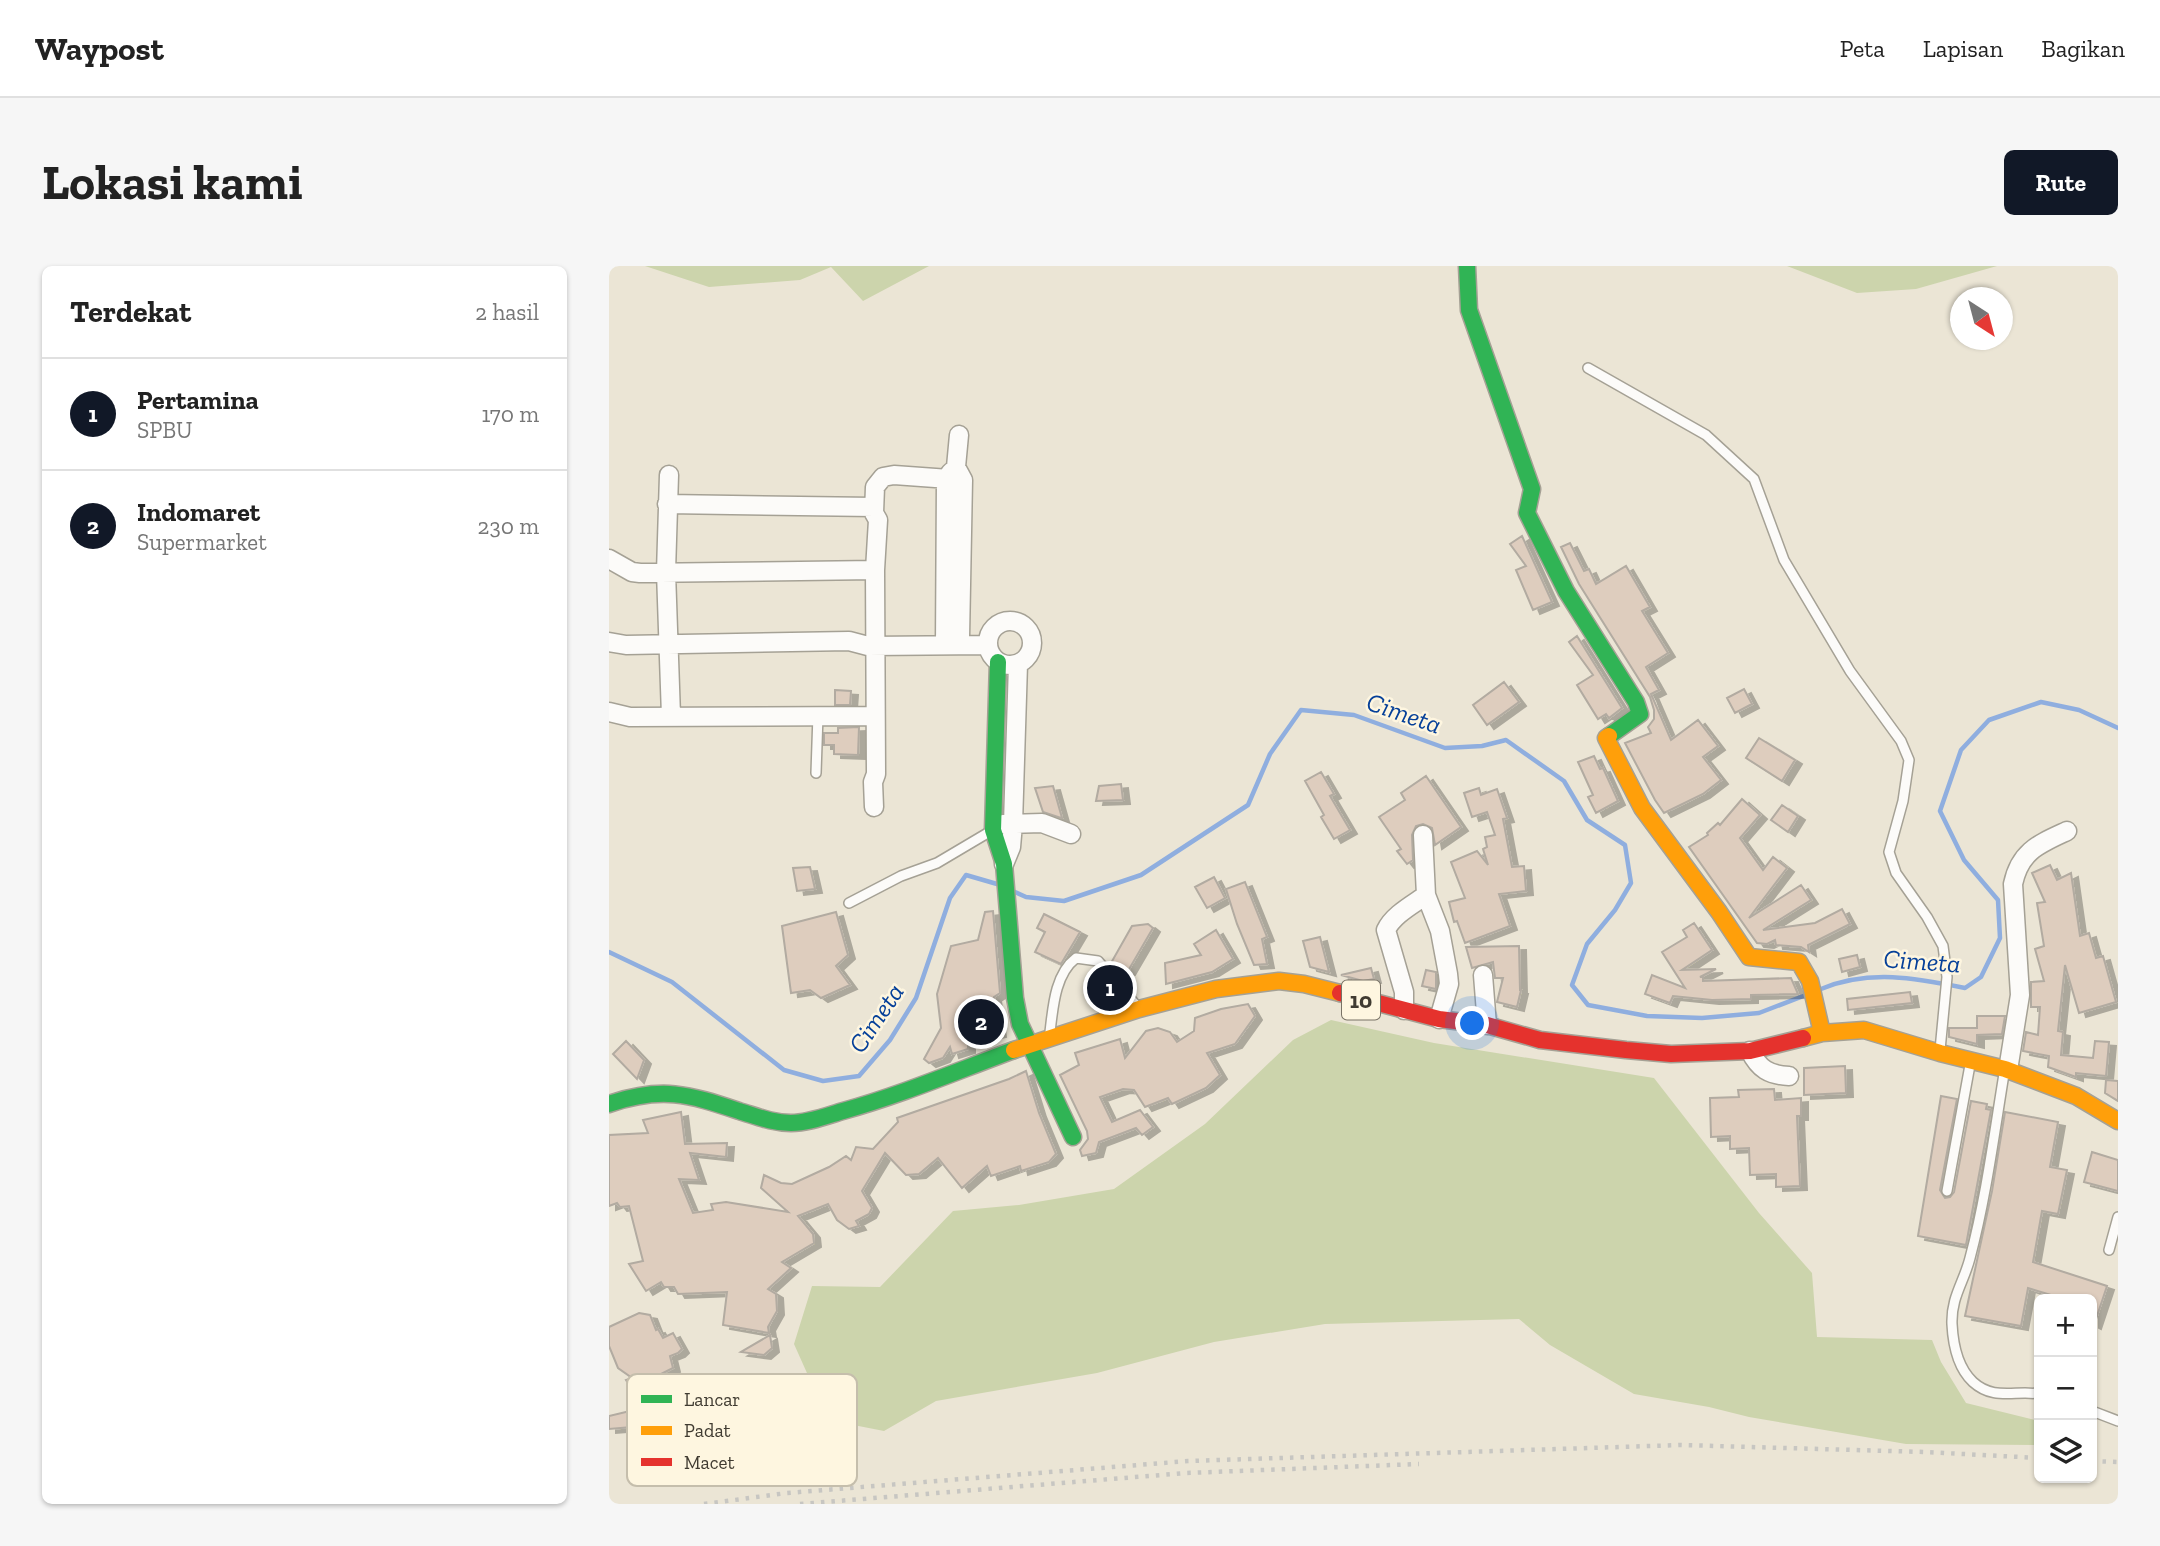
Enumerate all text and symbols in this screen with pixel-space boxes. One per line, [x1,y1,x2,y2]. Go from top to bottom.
text: Waypost [35,29,164,68]
text: Peta [1840,34,1885,63]
text: Lapisan [1923,34,2003,63]
text: Bagikan [2041,34,2125,63]
button: Rute [2004,150,2118,215]
text: Lokasi kami [42,153,303,212]
north arrow [1950,287,2013,350]
text: Terdekat [70,294,191,330]
text: 2 hasil [475,298,539,326]
text: Pertamina [137,384,259,416]
text: 1 [88,400,98,428]
text: 170 m [481,400,539,428]
text: SPBU [137,416,193,444]
text: Indomaret [137,496,260,528]
text: 2 [87,512,99,540]
text: 230 m [478,512,539,540]
text: Supermarket [137,528,267,556]
water label: Cimeta [1362,685,1446,741]
water label: Cimeta [1883,942,1961,980]
pin: 1 [1087,962,1133,1014]
water label: Cimeta [841,977,911,1059]
road number: 10 [1342,980,1380,1020]
pin: 2 [958,996,1004,1048]
your location [1455,1006,1489,1040]
map controls [2034,1294,2097,1483]
button: + [2034,1294,2097,1357]
button: − [2034,1357,2097,1420]
legend [627,1374,857,1486]
text: Lancar [684,1388,740,1411]
text: Padat [684,1419,731,1442]
button: layers [2034,1420,2097,1483]
text: Macet [684,1451,735,1474]

